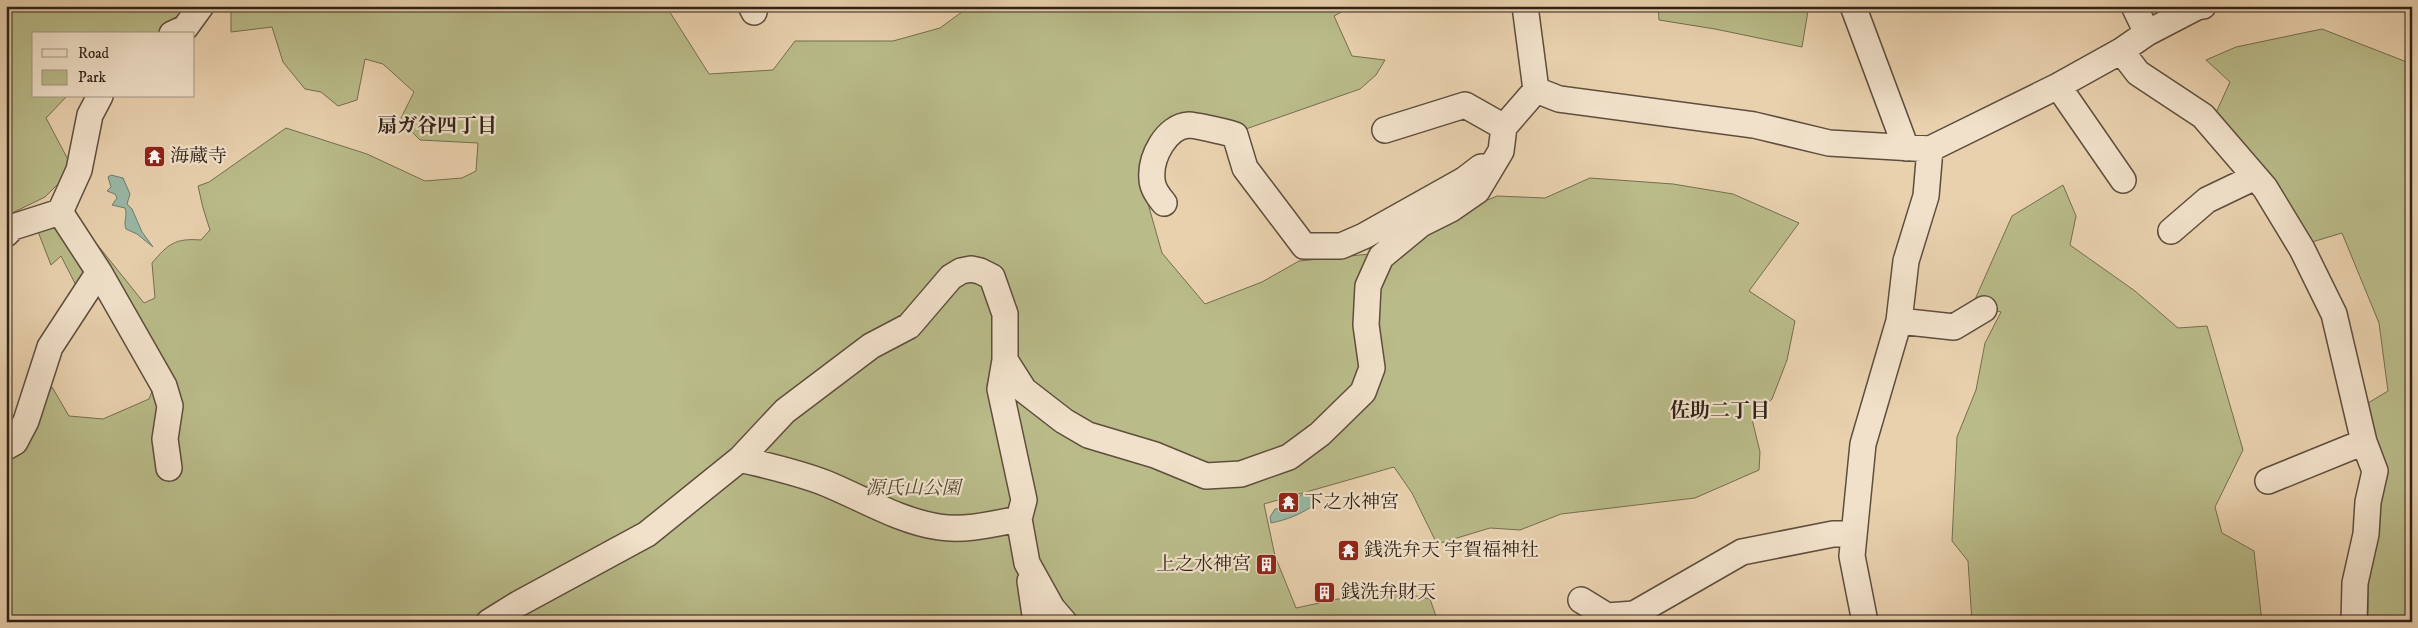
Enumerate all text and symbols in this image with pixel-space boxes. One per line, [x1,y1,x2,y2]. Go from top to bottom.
legend [32,32,195,98]
text: Road [78,44,110,63]
text: Park [78,68,107,87]
district label: 扇ガ谷四丁目 [377,114,497,139]
temple icon: 海蔵寺 [142,144,166,168]
place label: 海蔵寺 [170,145,227,168]
district label: 佐助二丁目 [1670,399,1770,424]
park label: 源氏山公園 [865,477,963,500]
temple icon: 下之水神宮 [1276,490,1300,514]
place label: 下之水神宮 [1304,491,1399,514]
temple icon: 銭洗弁天 宇賀福神社 [1336,538,1360,562]
place label: 銭洗弁天 宇賀福神社 [1364,539,1539,562]
building icon: 上之水神宮 [1255,552,1279,576]
place label: 上之水神宮 [1156,553,1251,576]
building icon: 銭洗弁財天 [1313,580,1337,604]
place label: 銭洗弁財天 [1341,581,1436,604]

